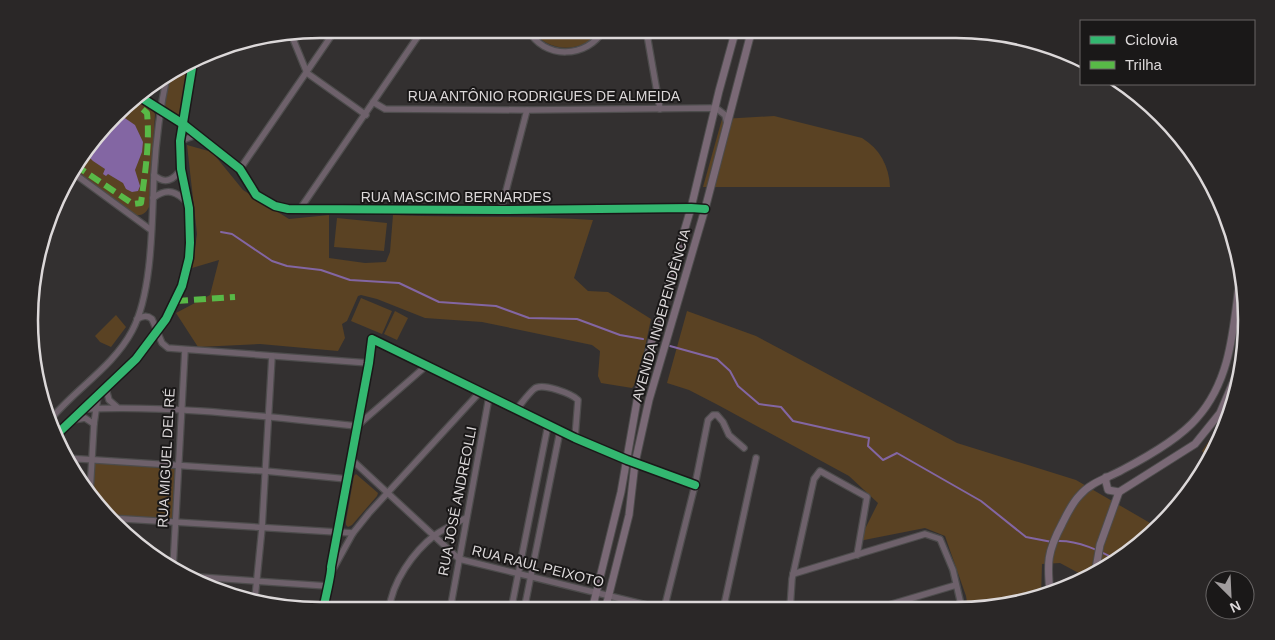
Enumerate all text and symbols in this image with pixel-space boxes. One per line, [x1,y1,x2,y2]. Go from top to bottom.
legend [1080,20,1255,85]
text: Ciclovia [1125,31,1178,48]
text: Trilha [1125,56,1163,73]
street label: RUA ANTÔNIO RODRIGUES DE ALMEIDA [408,88,681,104]
street label: RUA MASCIMO BERNARDES [361,189,551,205]
street label: AVENIDA INDEPENDÊNCIA [629,226,693,403]
street label: RUA MIGUEL DEL RÉ [154,388,178,528]
street label: RUA JOSÉ ANDREOLLI [435,425,479,577]
street label: RUA RAUL PEIXOTO [470,542,606,590]
north arrow [1205,570,1255,620]
text: N [1227,598,1243,616]

